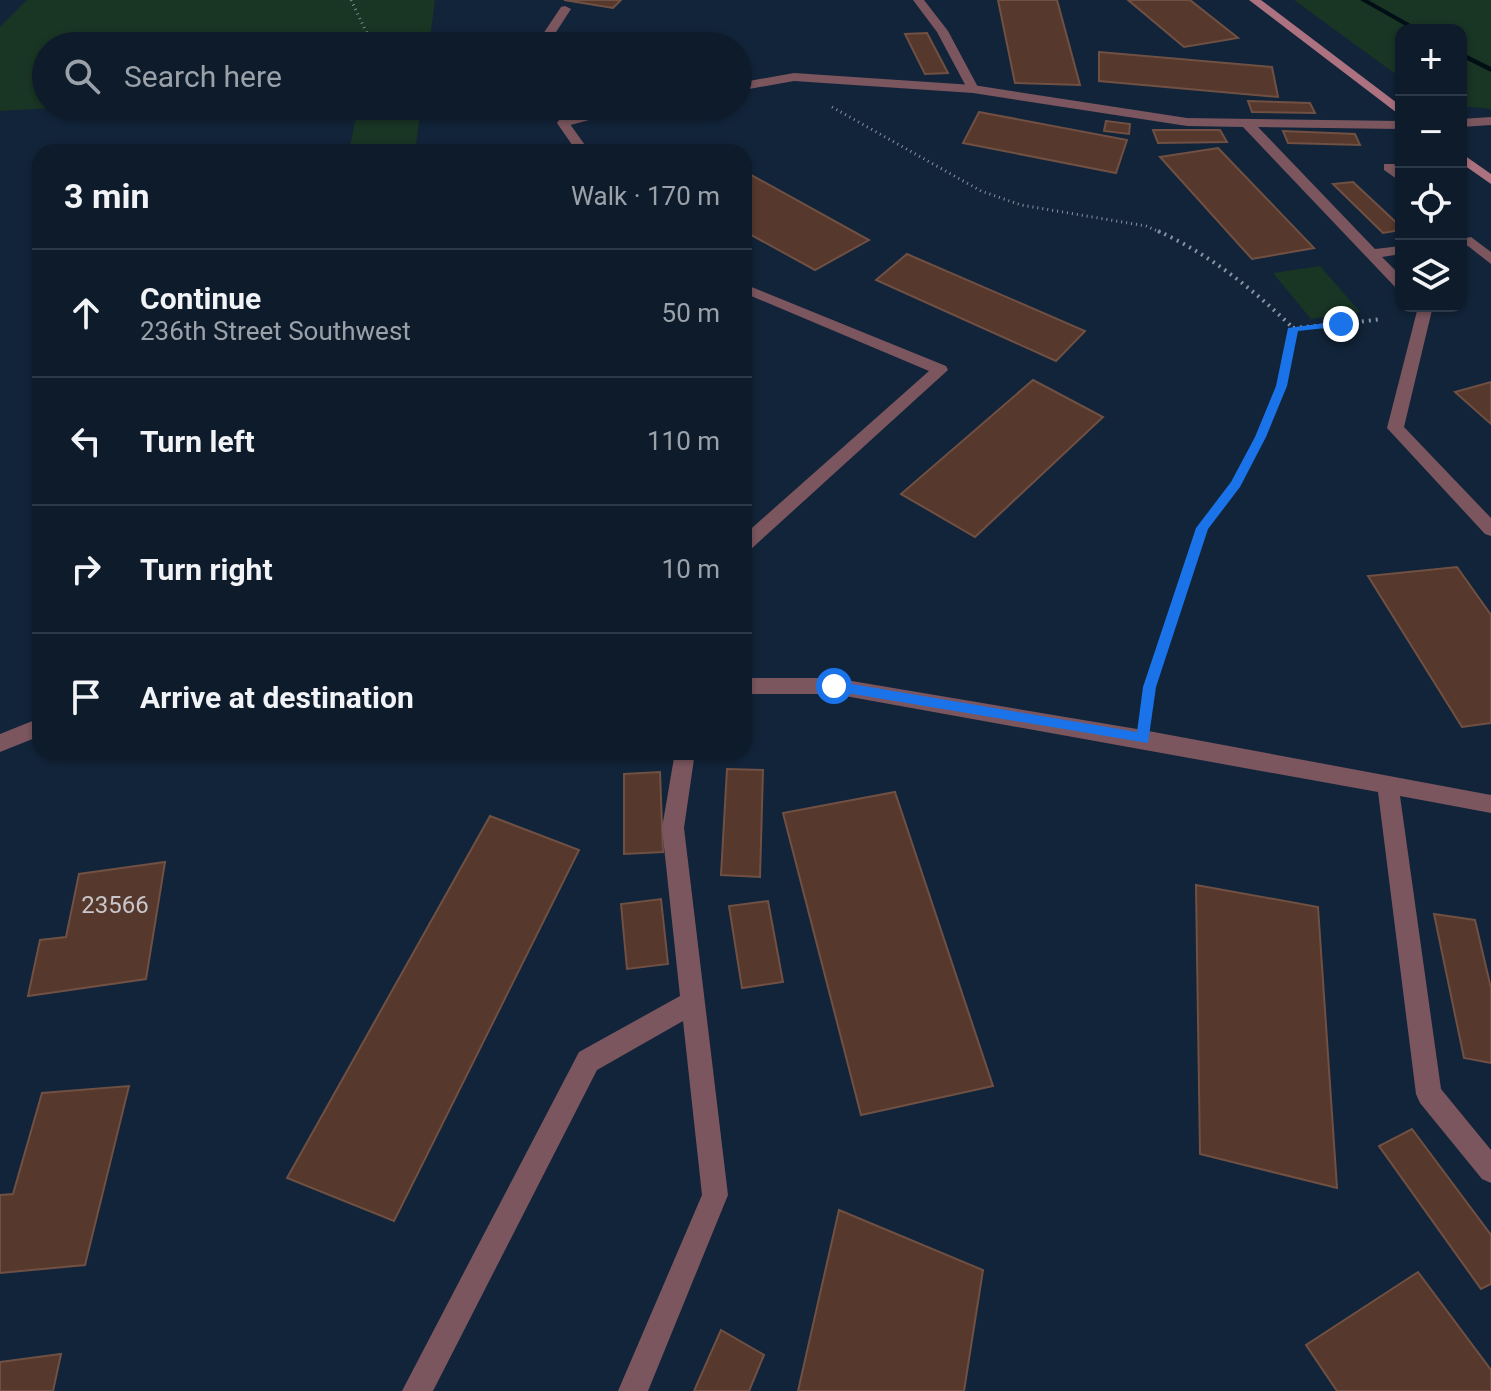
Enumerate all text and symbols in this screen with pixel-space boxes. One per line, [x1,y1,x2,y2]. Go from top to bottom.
map controls [1395,24,1467,312]
button: + [1395,24,1467,96]
search box [32,32,752,120]
icon: search [60,54,104,98]
text: Search here [124,59,282,94]
button: − [1395,96,1467,168]
button: locate [1395,168,1467,240]
text: 3 min [64,176,149,216]
text: Walk · 170 m [571,181,720,211]
button: layers [1395,240,1467,312]
text: Continue [140,281,261,316]
icon: ahead [64,291,108,335]
text: 50 m [662,298,720,328]
route end [1323,306,1359,342]
text: 236th Street Southwest [140,316,411,346]
icon: left [64,419,108,463]
text: Turn left [140,424,255,459]
text: 110 m [647,426,720,456]
icon: right [64,547,108,591]
text: Turn right [140,552,273,587]
text: 10 m [662,554,720,584]
route start [816,668,852,704]
icon: arrive [64,675,108,719]
text: Arrive at destination [140,680,414,715]
house number: 23566 [81,891,149,919]

